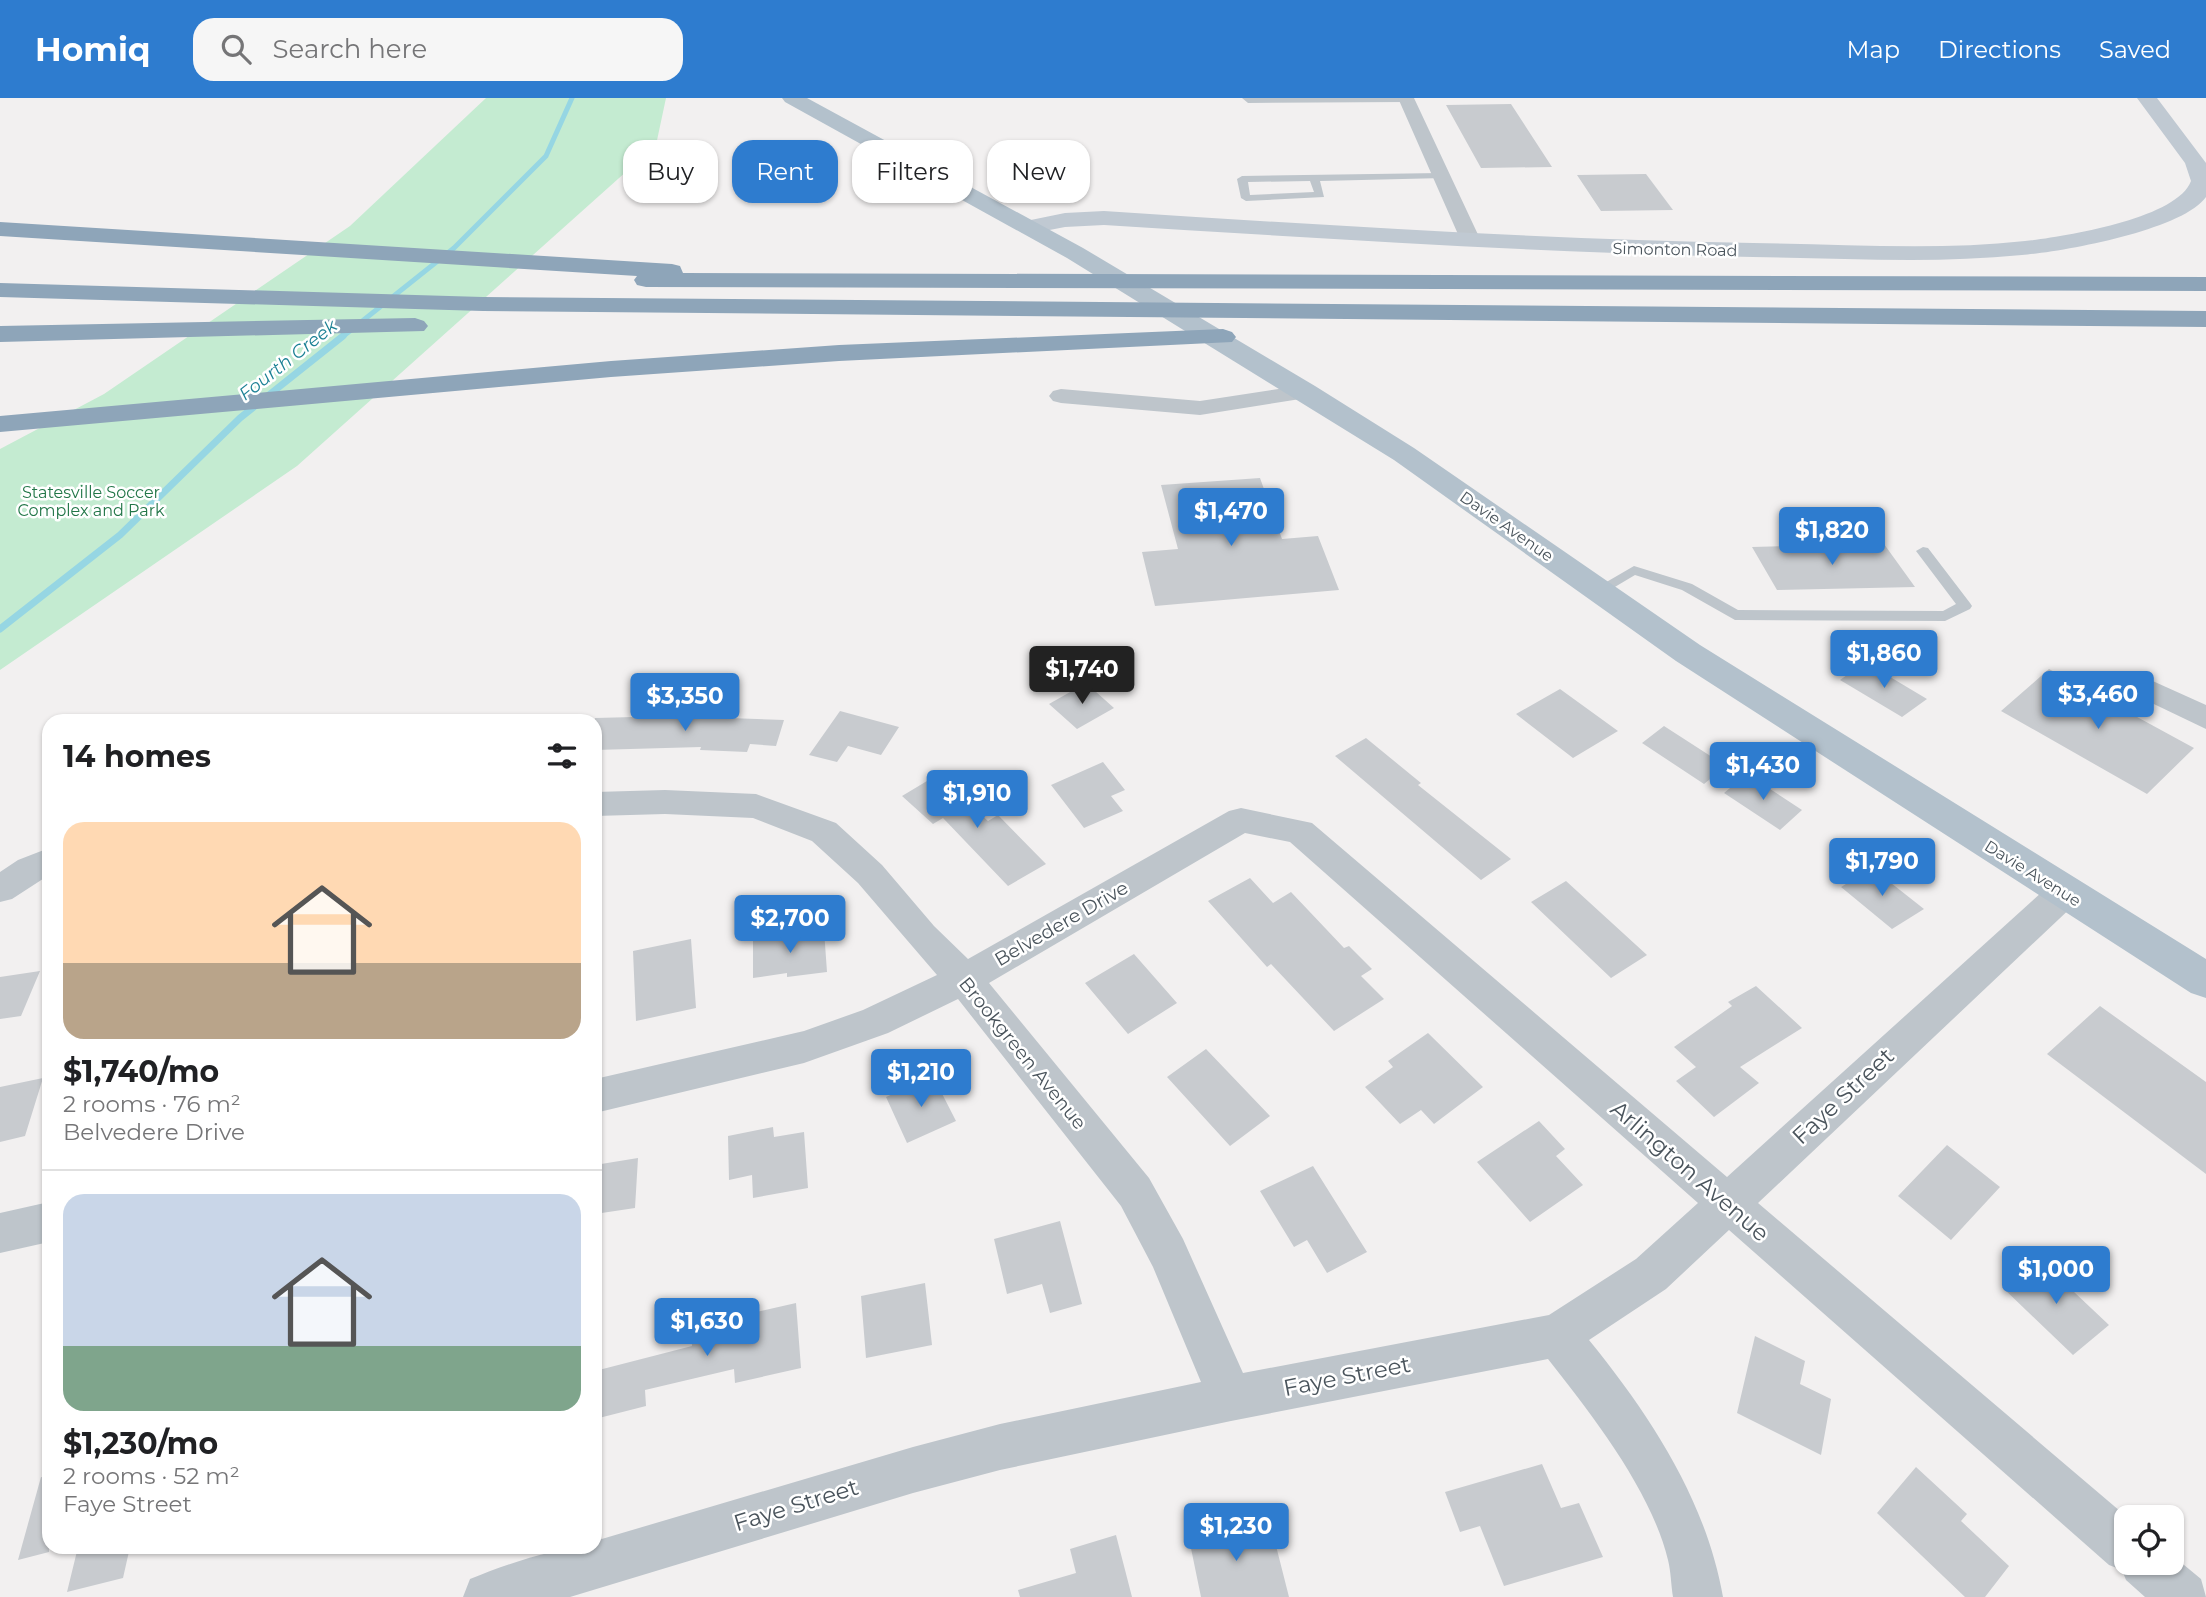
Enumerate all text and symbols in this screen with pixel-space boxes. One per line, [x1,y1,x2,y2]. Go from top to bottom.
search box [193,18,683,81]
text: Homiq [35,29,151,69]
icon: search [217,30,255,68]
text: Search here [273,33,427,65]
text: Map [1847,35,1900,64]
text: Directions [1938,35,2061,64]
text: Saved [2099,35,2171,64]
chip: Buy [623,140,718,203]
chip: Rent [732,140,838,203]
chip: Filters [852,140,973,203]
chip: New [987,140,1090,203]
street label: Simonton Road [1612,239,1738,260]
water label: Fourth Creek [235,314,342,405]
park label: Statesville Soccer Complex and Park [17,483,165,520]
street label: Davie Avenue [1456,487,1557,566]
pin: $1,470 [1174,489,1288,548]
text: $1,470 [1194,497,1268,525]
pin: $1,820 [1775,508,1889,567]
text: $1,820 [1795,516,1869,544]
pin: $1,860 [1827,630,1941,690]
text: $1,860 [1846,639,1922,667]
pin: $1,740 [1025,646,1139,706]
text: $1,740 [1045,655,1119,683]
pin: $3,460 [2041,672,2155,731]
pin: $3,350 [628,674,742,733]
text: $3,460 [2058,680,2138,708]
text: $3,350 [646,682,724,710]
icon: filters [543,737,581,775]
text: 14 homes [63,738,211,775]
pin: $1,430 [1706,742,1820,802]
text: $1,430 [1726,751,1800,779]
pin: $1,910 [920,770,1034,830]
text: $1,910 [943,779,1011,807]
street label: Davie Avenue [1981,836,2084,911]
pin: $1,790 [1825,838,1939,898]
text: $1,790 [1845,847,1919,875]
icon: home [259,867,385,993]
street label: Belvedere Drive [990,876,1132,971]
pin: $2,700 [733,896,847,955]
text: $2,700 [750,904,830,932]
street label: Brookgreen Avenue [954,972,1091,1134]
street label: Faye Street [1786,1042,1900,1150]
pin: $1,210 [864,1049,978,1109]
text: $1,740/mo [63,1053,219,1090]
text: $1,210 [887,1058,955,1086]
text: 2 rooms · 76 m² [63,1090,241,1118]
street label: Arlington Avenue [1605,1095,1775,1247]
text: Belvedere Drive [63,1118,245,1146]
icon: home [259,1239,385,1365]
pin: $1,000 [1999,1246,2113,1306]
text: $1,000 [2018,1255,2094,1283]
pin: $1,630 [650,1298,764,1358]
text: $1,630 [670,1307,744,1335]
street label: Faye Street [1281,1350,1413,1402]
text: $1,230/mo [63,1425,218,1462]
text: 2 rooms · 52 m² [63,1462,240,1490]
street label: Faye Street [730,1473,862,1537]
text: Faye Street [63,1490,192,1518]
pin: $1,230 [1179,1504,1293,1563]
map controls [2114,1505,2184,1575]
button: locate [2114,1505,2184,1575]
text: $1,230 [1200,1512,1272,1540]

